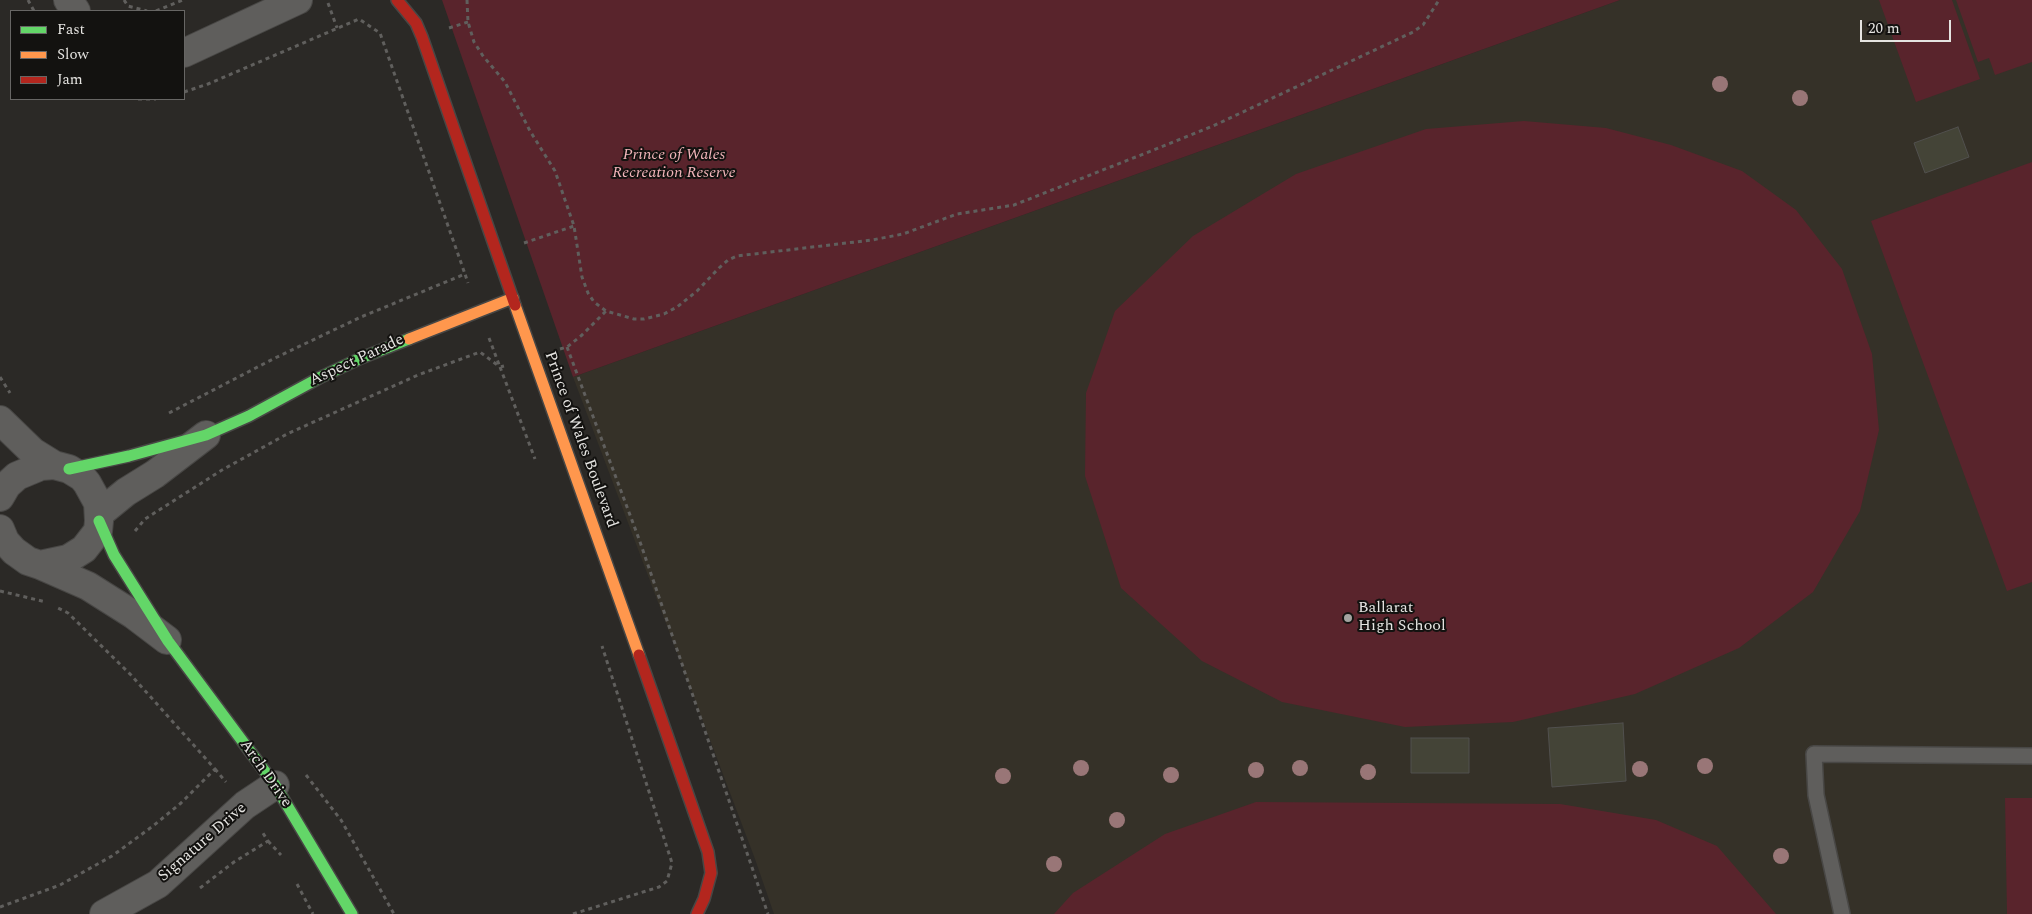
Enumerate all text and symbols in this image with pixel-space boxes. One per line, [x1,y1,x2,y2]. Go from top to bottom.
legend [10,10,185,100]
scale bar [1862,10,1953,42]
text: 20 m [1868,17,1900,40]
text: Fast [57,18,85,41]
text: Slow [57,43,89,66]
text: Jam [57,68,83,91]
park label: Prince of Wales Recreation Reserve [612,146,736,184]
street label: Aspect Parade [307,331,407,391]
street label: Prince of Wales Boulevard [539,349,621,531]
place label: Ballarat High School [1358,599,1446,637]
marker: Ballarat High School [1342,612,1354,624]
street label: Arch Drive [235,736,295,812]
street label: Signature Drive [155,799,251,887]

